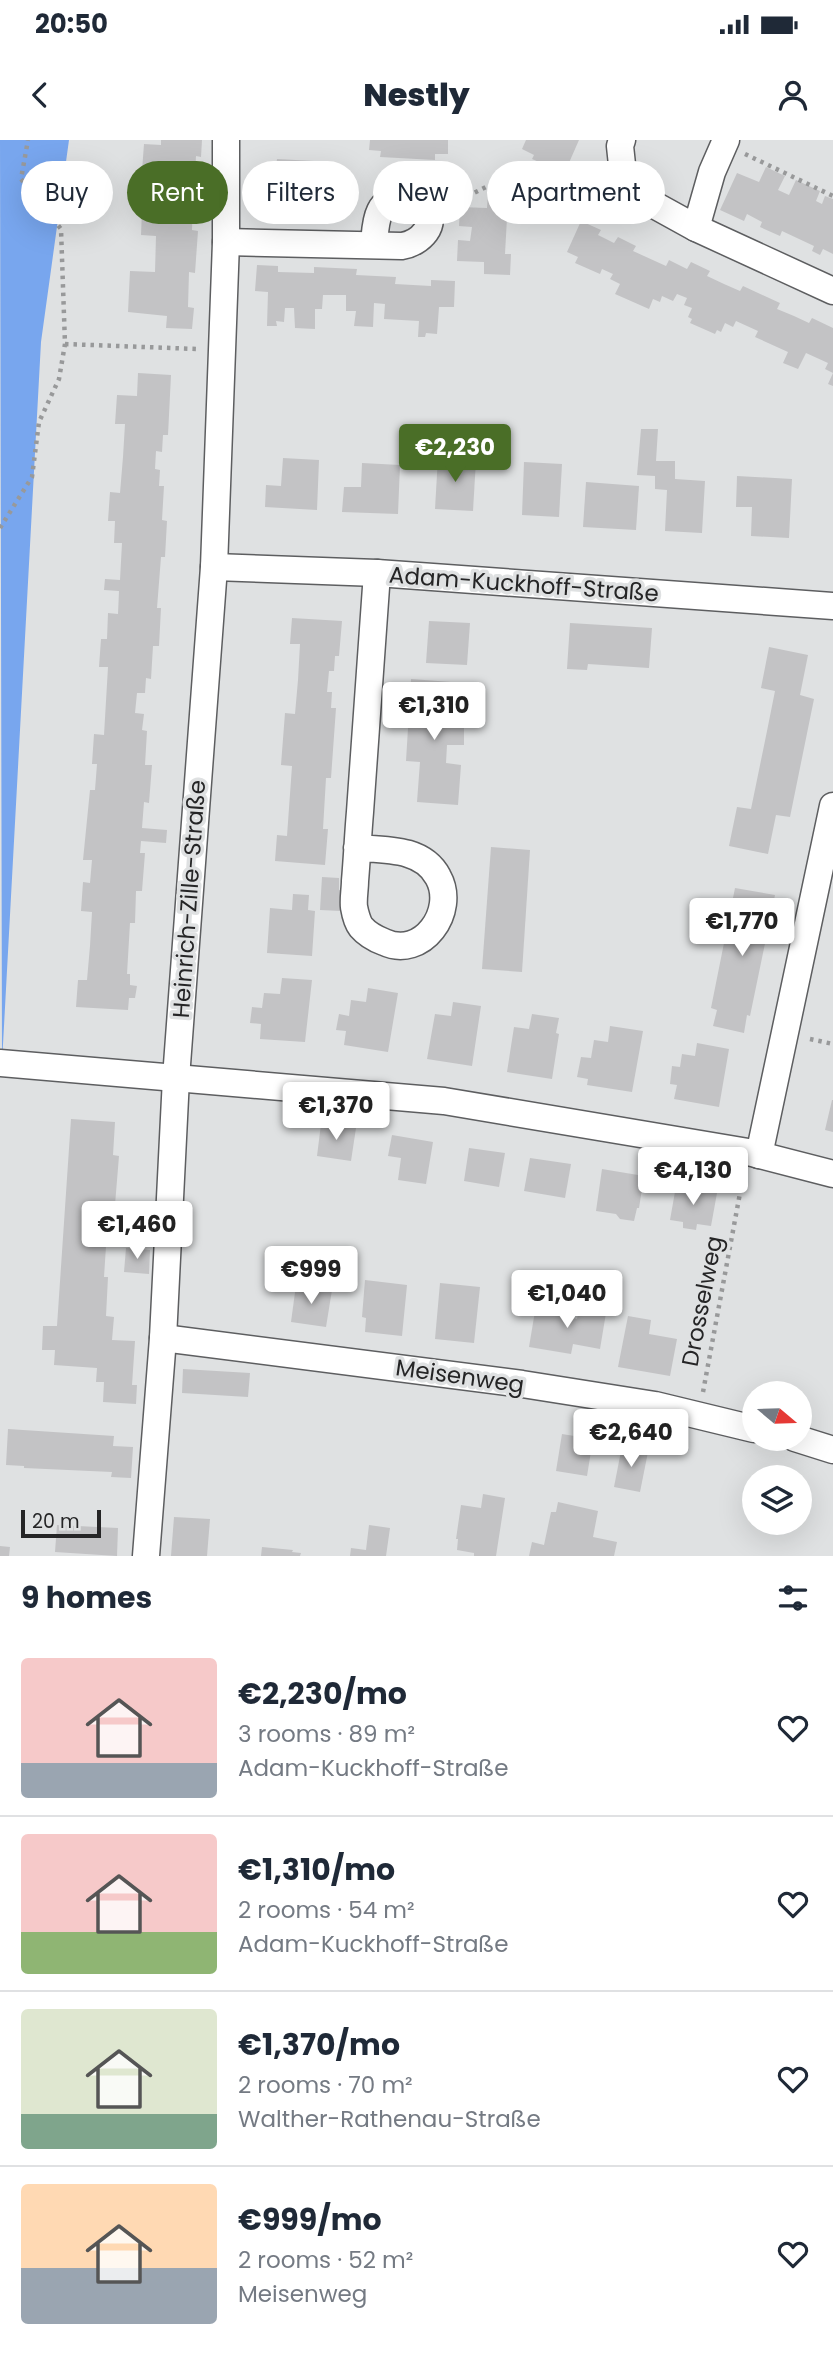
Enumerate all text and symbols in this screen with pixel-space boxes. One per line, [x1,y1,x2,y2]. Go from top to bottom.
text: 20:50 [35,6,108,42]
text: Nestly [363,72,470,117]
icon: back [21,76,59,114]
icon: person [774,76,812,114]
chip: Buy [21,161,113,224]
chip: Rent [127,161,228,224]
chip: Filters [242,161,359,224]
chip: New [373,161,473,224]
chip: Apartment [487,161,665,224]
pin: €2,230 [398,424,512,484]
text: €2,230 [415,431,495,463]
street label: Adam-Kuckhoff-Straße [388,559,660,609]
pin: €1,310 [377,682,491,742]
text: €1,310 [398,689,470,721]
street label: Heinrich-Zille-Straße [165,779,213,1019]
pin: €1,770 [685,898,799,958]
text: €1,770 [705,905,779,937]
pin: €1,370 [279,1082,393,1142]
text: €1,370 [299,1089,373,1121]
pin: €4,130 [636,1147,750,1207]
text: €4,130 [654,1154,732,1186]
pin: €1,460 [80,1202,194,1261]
text: €1,460 [98,1208,176,1240]
street label: Drosselweg [674,1233,730,1369]
pin: €999 [270,1246,352,1306]
text: €999 [281,1253,341,1285]
pin: €1,040 [510,1270,624,1330]
text: €1,040 [527,1277,607,1309]
street label: Meisenweg [394,1351,526,1401]
north arrow [742,1381,812,1451]
map controls [742,1381,812,1535]
pin: €2,640 [574,1410,688,1469]
text: €2,640 [589,1416,673,1448]
button: layers [742,1465,812,1535]
scale bar [21,1507,102,1539]
text: 20 m [32,1508,80,1535]
text: 9 homes [21,1576,152,1619]
icon: filters [774,1579,812,1617]
text: €2,230/mo [238,1672,407,1715]
icon: home [77,1686,161,1770]
icon: heart [774,1709,812,1747]
text: 3 rooms · 89 m² [238,1718,415,1750]
text: Adam-Kuckhoff-Straße [238,1752,508,1784]
text: €1,310/mo [238,1848,395,1891]
icon: home [77,1862,161,1946]
icon: heart [774,1885,812,1923]
text: 2 rooms · 54 m² [238,1894,415,1926]
text: Adam-Kuckhoff-Straße [238,1928,508,1960]
text: €1,370/mo [238,2023,400,2066]
icon: home [77,2037,161,2121]
icon: heart [774,2060,812,2098]
text: 2 rooms · 70 m² [238,2069,413,2101]
text: Walther-Rathenau-Straße [238,2103,541,2135]
text: €999/mo [238,2198,382,2241]
icon: home [77,2212,161,2296]
icon: heart [774,2235,812,2273]
text: 2 rooms · 52 m² [238,2244,413,2276]
text: Meisenweg [238,2278,367,2310]

